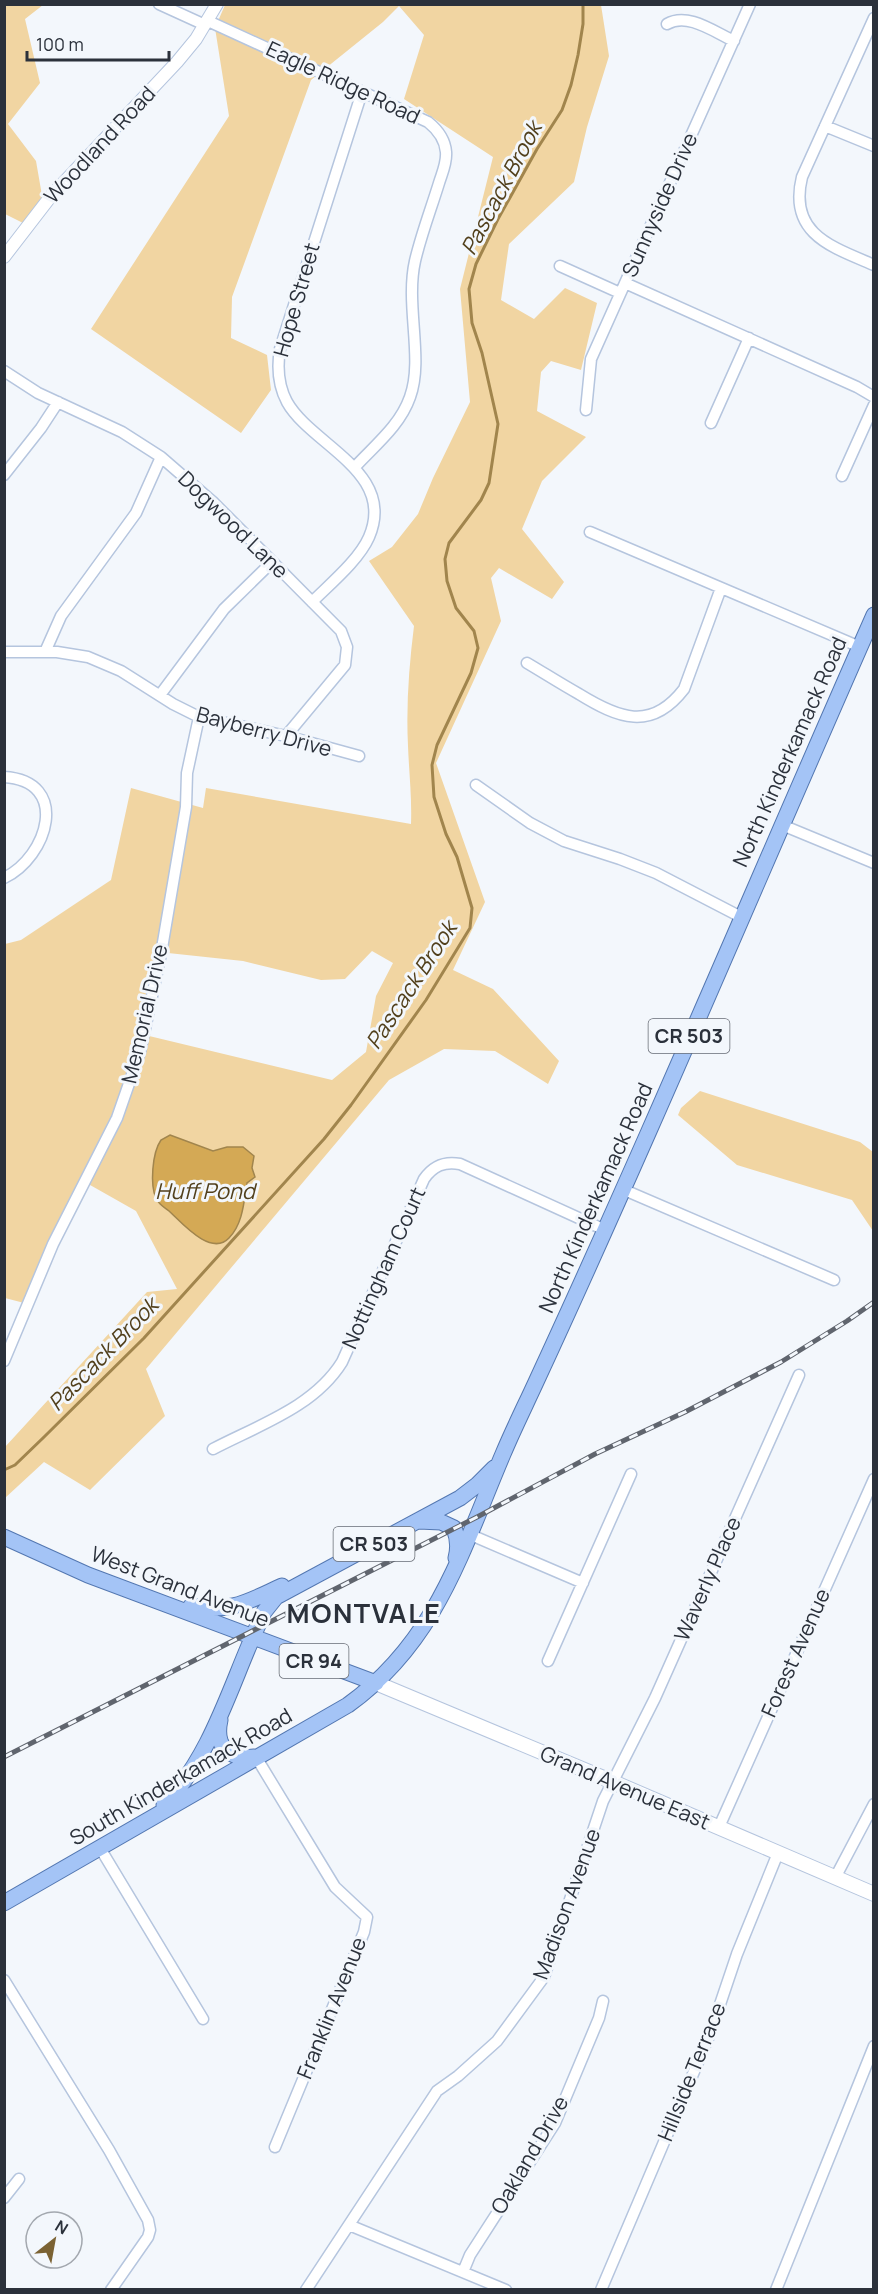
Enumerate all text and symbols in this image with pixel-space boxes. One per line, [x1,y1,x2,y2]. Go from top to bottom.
scale bar [27,24,170,62]
text: 100 m [36,32,84,56]
street label: Eagle Ridge Road [262,34,425,130]
street label: Woodland Road [38,80,161,209]
water label: Pascack Brook [453,114,550,260]
street label: Sunnyside Drive [615,128,703,281]
street label: Hope Street [266,239,326,360]
street label: Dogwood Lane [172,464,295,584]
street label: North Kinderkamack Road [726,632,853,871]
street label: Bayberry Drive [193,700,335,763]
water label: Pascack Brook [359,913,465,1055]
street label: Memorial Drive [114,941,174,1086]
road number: CR 503 [648,1019,730,1053]
street label: North Kinderkamack Road [532,1078,659,1317]
water label: Huff Pond [155,1176,258,1206]
street label: Nottingham Court [335,1182,431,1353]
water label: Pascack Brook [41,1289,167,1417]
street label: Waverly Place [667,1512,747,1645]
road number: CR 503 [334,1527,415,1561]
street label: West Grand Avenue [87,1539,274,1633]
street label: Forest Avenue [754,1584,836,1721]
district label: MONTVALE [287,1594,441,1631]
road number: CR 94 [280,1644,348,1678]
street label: South Kinderkamack Road [64,1701,297,1851]
street label: Grand Avenue East [536,1739,715,1835]
street label: Madison Avenue [526,1824,606,1983]
street label: Franklin Avenue [290,1933,372,2083]
street label: Hillside Terrace [651,1998,732,2145]
street label: Oakland Drive [484,2090,574,2219]
north arrow [24,2210,84,2270]
text: N [51,2215,72,2240]

